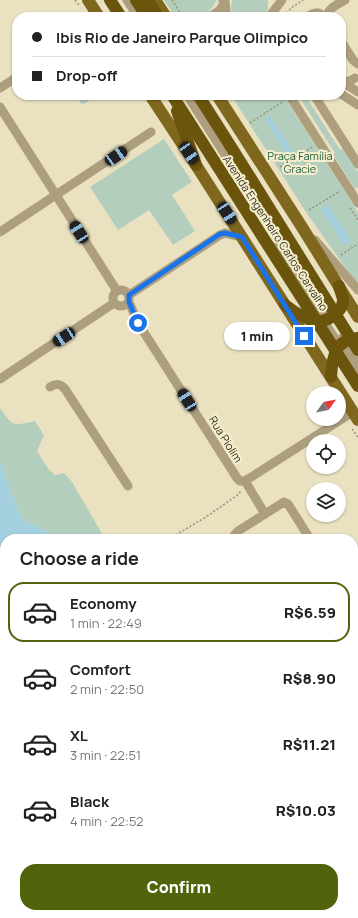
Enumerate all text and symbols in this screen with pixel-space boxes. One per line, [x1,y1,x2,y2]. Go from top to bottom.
text: Ibis Rio de Janeiro Parque Olimpico [56,27,308,48]
text: Drop-off [56,65,117,86]
car [177,140,201,166]
car [103,144,129,168]
park label: Praça Família Gracie [267,148,333,176]
street label: Avenida Engenheiro Carlos Carvalho [220,153,332,314]
car [215,200,239,226]
car [67,219,91,245]
route start [129,314,147,332]
callout: 1 min [224,322,290,350]
car [51,325,77,349]
text: 1 min [241,327,273,345]
route end [295,327,313,345]
north arrow [306,386,346,426]
map controls [306,386,346,522]
car [176,387,198,413]
street label: Rua Piolim [206,413,246,465]
button: locate [306,434,346,474]
button: layers [306,482,346,522]
text: Choose a ride [20,546,139,570]
text: Economy [70,593,137,614]
icon: car [22,594,58,630]
text: R$6.59 [284,602,336,623]
text: 1 min · 22:49 [70,614,142,632]
text: Comfort [70,659,131,680]
icon: car [22,660,58,696]
text: R$8.90 [283,668,336,689]
text: 2 min · 22:50 [70,680,144,698]
text: XL [70,725,88,746]
icon: car [22,726,58,762]
text: R$11.21 [283,734,336,755]
text: 3 min · 22:51 [70,746,141,764]
text: Black [70,791,109,812]
icon: car [22,792,58,828]
text: R$10.03 [276,800,336,821]
text: 4 min · 22:52 [70,812,143,830]
button: Confirm [20,864,338,910]

